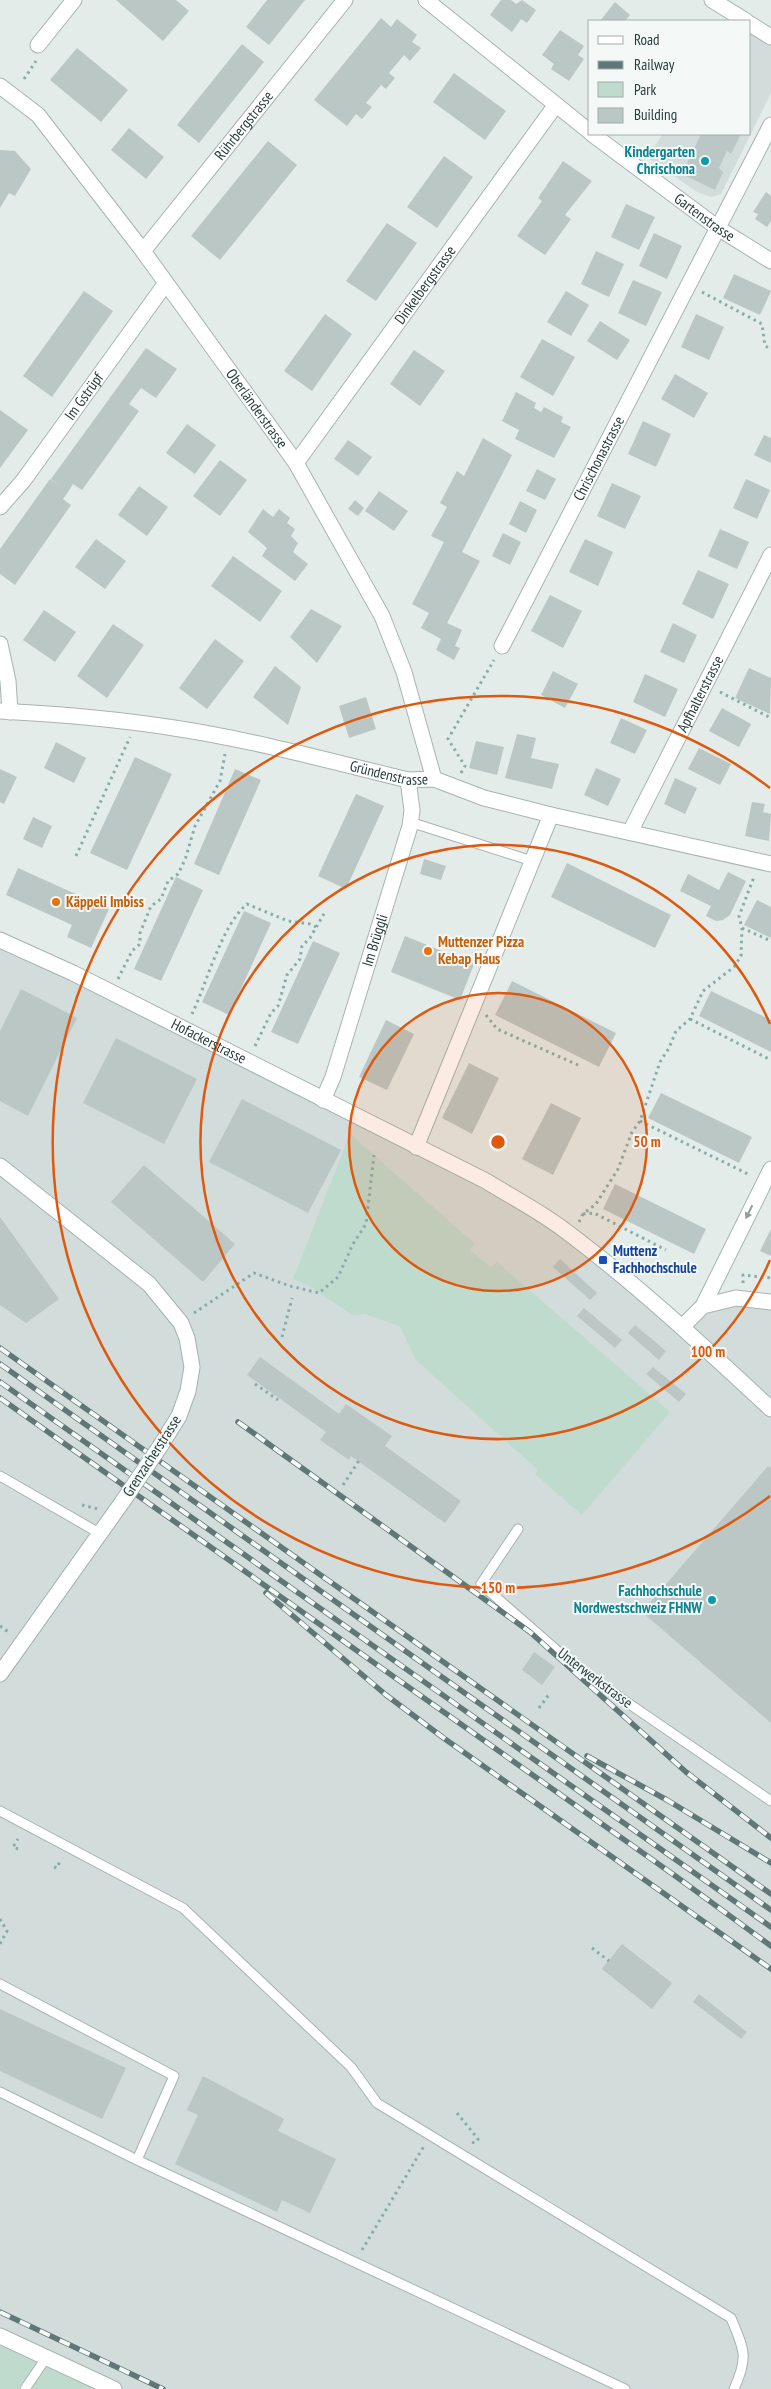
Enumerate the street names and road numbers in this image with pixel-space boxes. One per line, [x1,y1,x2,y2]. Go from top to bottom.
street label: Rührbergstrasse [210,87,277,164]
street label: Gartenstrasse [671,189,739,245]
street label: Dinkelbergstrasse [390,242,460,328]
street label: Oberländerstrasse [222,365,292,452]
street label: Im Gstrüpf [60,368,108,424]
street label: Chrischonastrasse [569,413,628,504]
street label: Apfhalterstrasse [672,652,727,735]
street label: Gründenstrasse [348,756,428,789]
street label: Im Brüggli [357,912,391,969]
street label: Hofackerstrasse [168,1014,249,1068]
street label: Grenzacherstrasse [118,1411,185,1500]
street label: Unterwerkstrasse [554,1643,637,1712]

